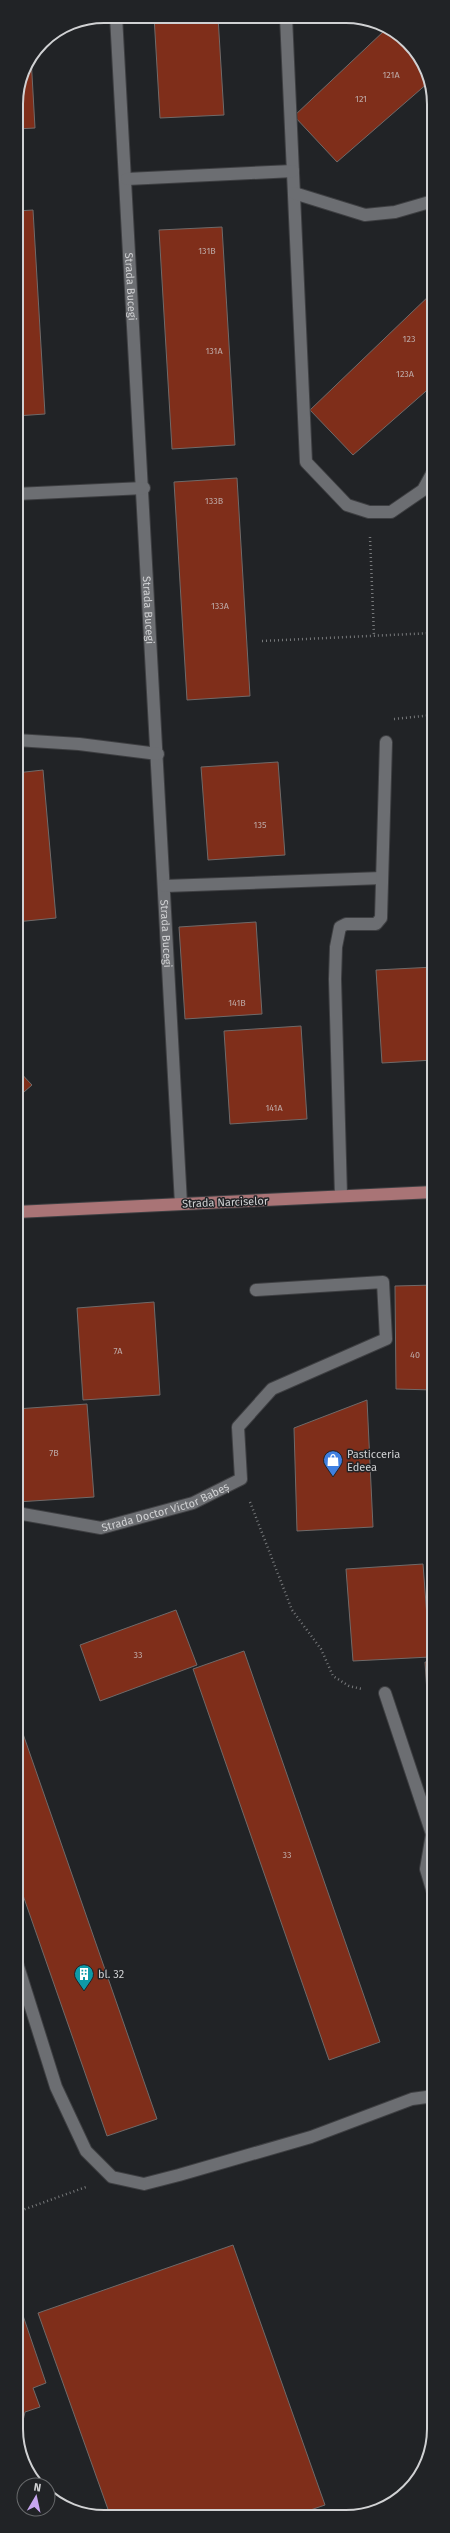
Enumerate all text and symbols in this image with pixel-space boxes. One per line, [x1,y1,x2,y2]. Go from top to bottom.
house number: 121A [382,70,400,80]
house number: 121 [355,94,367,104]
house number: 131B [198,246,216,256]
street label: Strada Bucegi [122,252,139,321]
house number: 123 [403,334,415,344]
house number: 131A [205,346,223,356]
house number: 123A [396,369,415,379]
house number: 133B [205,496,224,506]
street label: Strada Bucegi [140,576,156,645]
house number: 133A [211,601,230,611]
house number: 135 [254,820,267,830]
street label: Strada Bucegi [157,899,174,968]
house number: 141B [228,998,246,1008]
house number: 141A [265,1103,283,1113]
street label: Strada Narciselor [182,1194,269,1210]
house number: 7A [114,1346,123,1356]
house number: 40 [410,1350,420,1360]
house number: 7B [49,1448,59,1458]
place label: Pasticceria Edeea [347,1448,400,1474]
shop icon: Pasticceria Edeea [322,1449,344,1477]
street label: Strada Doctor Victor Babeș [100,1480,231,1535]
house number: 33 [134,1650,142,1660]
house number: 33 [283,1850,291,1860]
building icon: bl. 32 [73,1963,95,1991]
place label: bl. 32 [98,1968,124,1981]
north arrow [16,2477,56,2517]
text: N [33,2481,42,2495]

